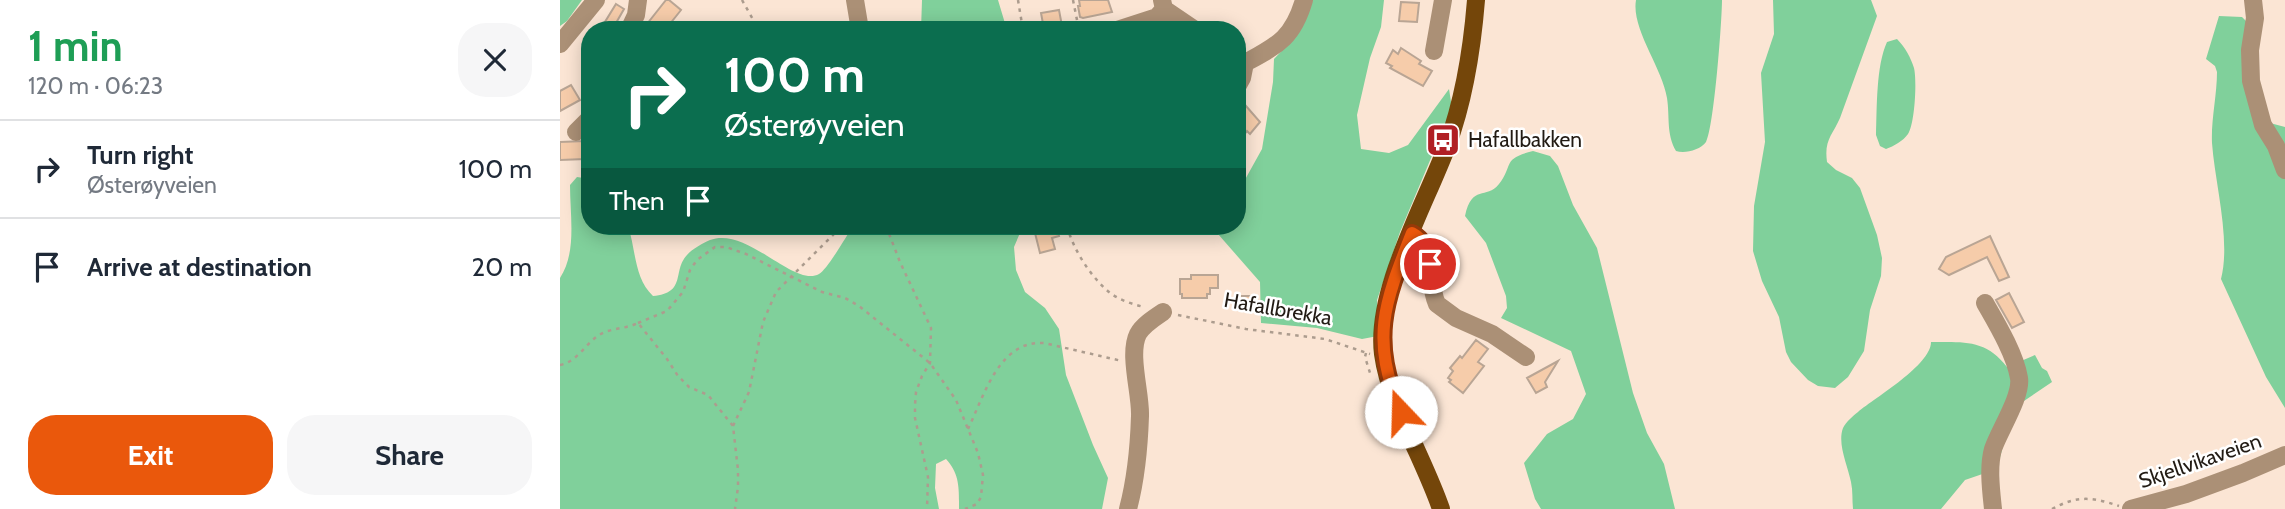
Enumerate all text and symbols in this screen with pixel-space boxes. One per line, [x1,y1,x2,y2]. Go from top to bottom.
text: 1 min [28,20,123,72]
button: close [458,23,532,97]
text: 100 m [724,45,865,104]
icon: right [609,49,700,140]
text: 120 m · 06:23 [28,72,163,100]
text: Østerøyveien [724,105,905,144]
bus stop icon: Hafallbakken [1424,121,1462,159]
place label: Hafallbakken [1468,127,1582,152]
text: Turn right [87,139,193,171]
icon: right [28,150,66,188]
text: 100 m [459,153,532,185]
text: Østerøyveien [87,171,217,199]
icon: arrive [679,182,717,220]
text: Then [609,185,665,217]
pin [1400,234,1460,294]
icon: arrive [1411,245,1449,283]
icon: arrive [28,248,66,286]
text: Arrive at destination [87,251,312,283]
text: 20 m [472,251,532,283]
street label: Hafallbrekka [1222,287,1334,330]
position arrow [1364,375,1438,449]
button: Exit [28,415,273,495]
button: Share [287,415,532,495]
street label: Skjellvikaveien [2135,428,2265,494]

